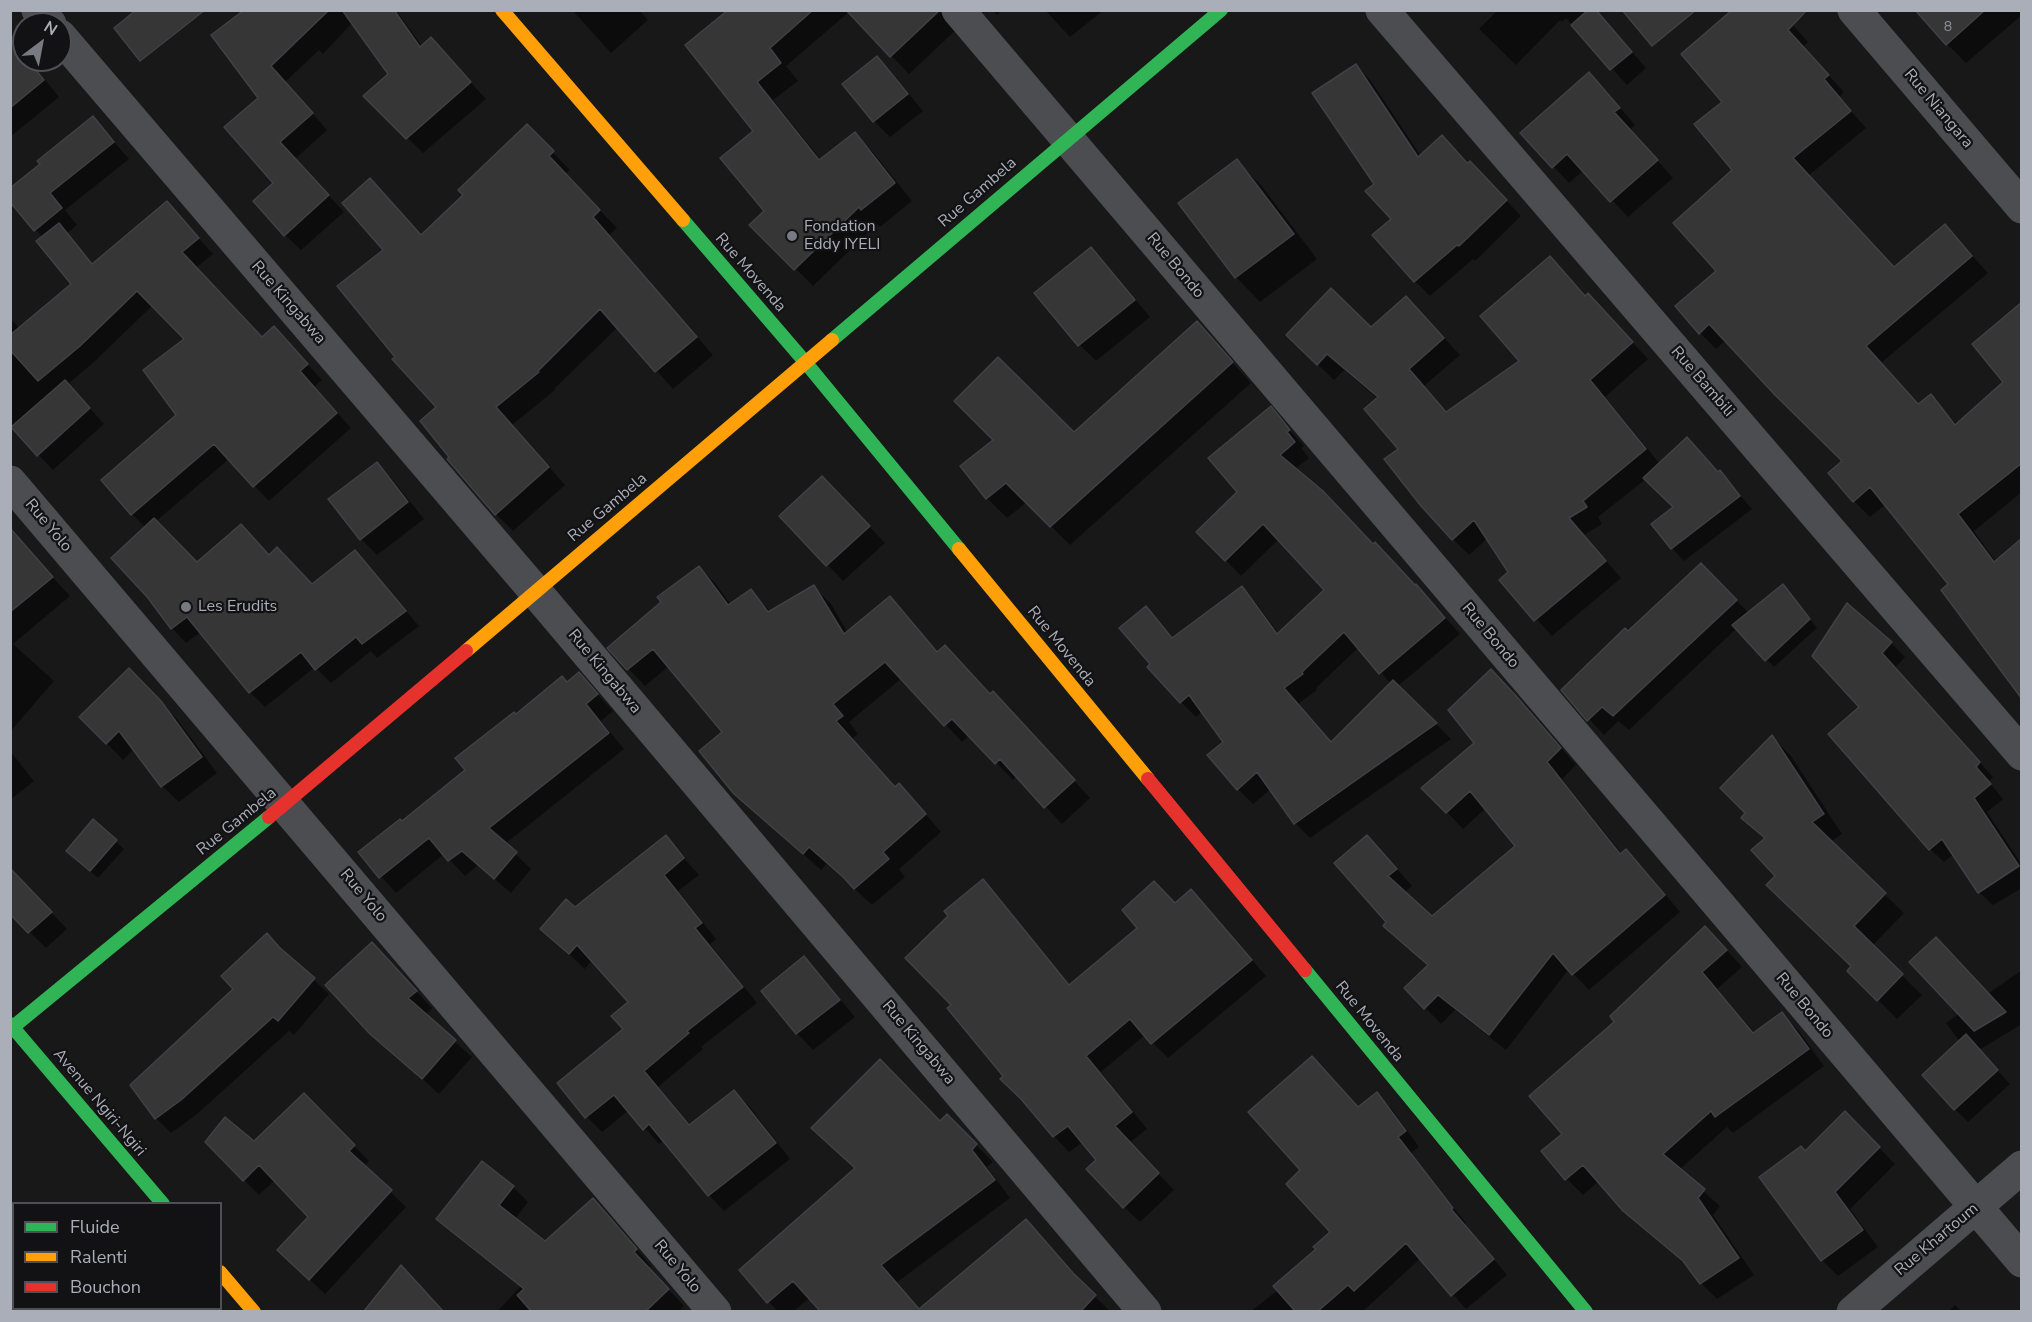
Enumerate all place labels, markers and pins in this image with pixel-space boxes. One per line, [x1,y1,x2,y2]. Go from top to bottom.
place label: Fondation Eddy IYELI [804,217,880,255]
marker: Fondation Eddy IYELI [785,229,799,243]
place label: Les Erudits [198,597,277,617]
marker: Les Erudits [179,600,193,614]

